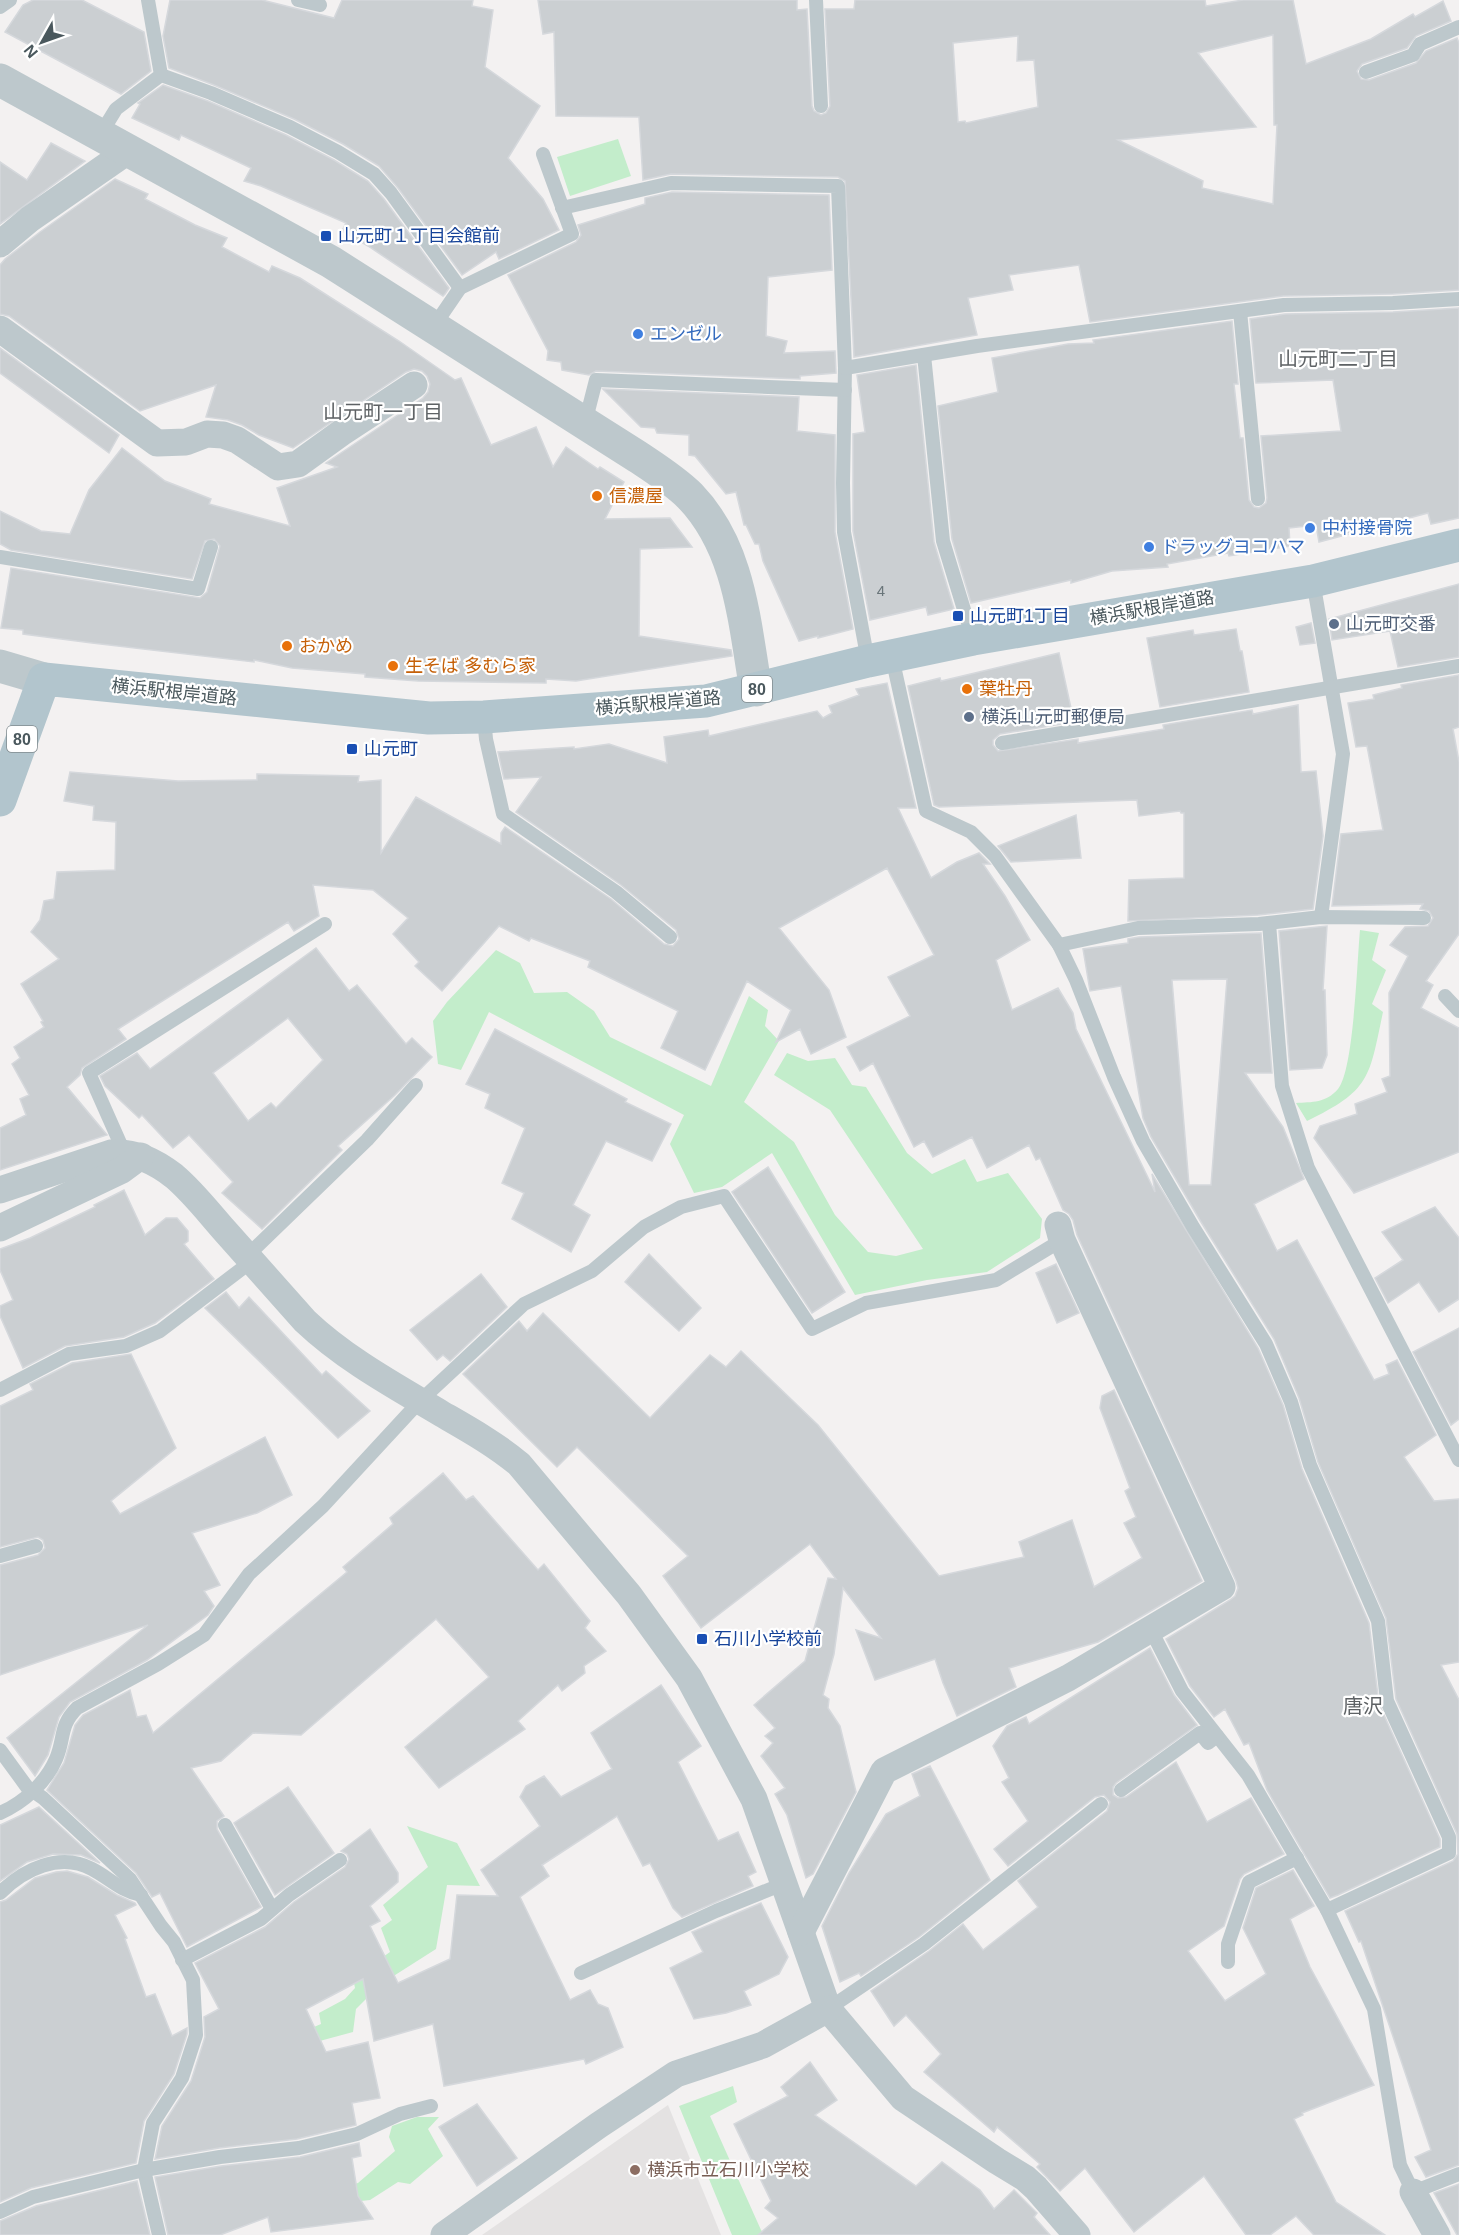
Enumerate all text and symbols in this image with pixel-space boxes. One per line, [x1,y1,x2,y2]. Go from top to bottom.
north arrow [12,12,72,72]
text: N [21,41,41,61]
place label: 山元町１丁目会館前 [338,226,500,246]
marker: 山元町１丁目会館前 [319,229,333,243]
place label: エンゼル [650,324,722,344]
marker: エンゼル [631,327,645,341]
district label: 山元町二丁目 [1278,348,1398,370]
district label: 山元町一丁目 [323,401,443,423]
place label: 信濃屋 [609,486,663,506]
marker: 信濃屋 [590,489,604,503]
place label: 中村接骨院 [1322,518,1412,538]
marker: 中村接骨院 [1303,521,1317,535]
place label: ドラッグヨコハマ [1161,537,1305,557]
marker: ドラッグヨコハマ [1142,540,1156,554]
house number: 4 [877,582,885,599]
street label: 横浜駅根岸道路 [1088,587,1216,629]
place label: 山元町1丁目 [970,606,1070,626]
marker: 山元町1丁目 [951,609,965,623]
place label: 山元町交番 [1346,614,1436,634]
marker: 山元町交番 [1327,617,1341,631]
place label: おかめ [299,636,353,656]
marker: おかめ [280,639,294,653]
place label: 生そば 多むら家 [405,656,536,676]
marker: 生そば 多むら家 [386,659,400,673]
street label: 横浜駅根岸道路 [110,675,238,709]
road number: 80 [742,676,772,702]
place label: 葉牡丹 [979,679,1033,699]
marker: 葉牡丹 [960,682,974,696]
street label: 横浜駅根岸道路 [594,688,722,718]
place label: 横浜山元町郵便局 [981,707,1125,727]
marker: 横浜山元町郵便局 [962,710,976,724]
road number: 80 [7,726,37,752]
place label: 山元町 [364,739,418,759]
marker: 山元町 [345,742,359,756]
place label: 石川小学校前 [714,1629,822,1649]
marker: 石川小学校前 [695,1632,709,1646]
district label: 唐沢 [1343,1695,1383,1717]
place label: 横浜市立石川小学校 [647,2160,809,2180]
marker: 横浜市立石川小学校 [628,2163,642,2177]

